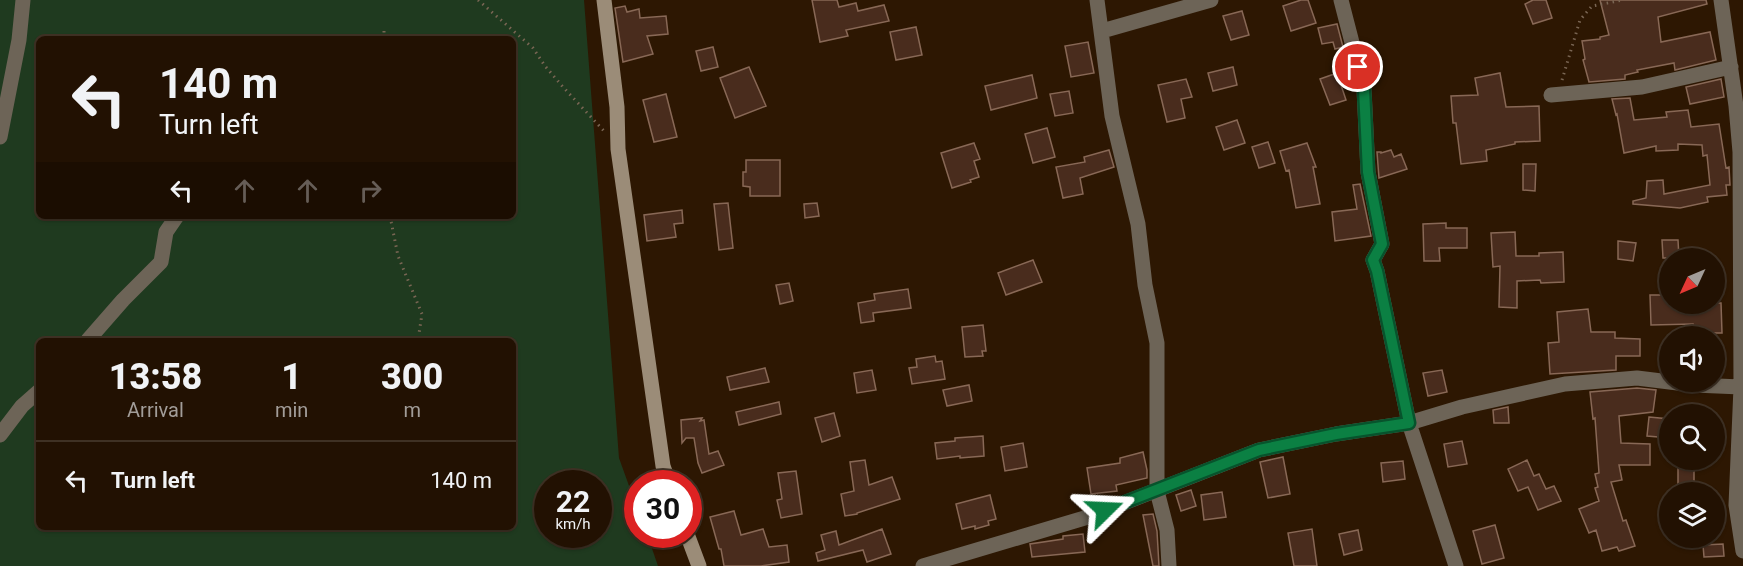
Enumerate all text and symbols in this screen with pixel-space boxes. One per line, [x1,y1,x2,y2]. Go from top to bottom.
pin [1332,41,1383,92]
icon: arrive [1341,50,1374,83]
text: 140 m [159,59,278,108]
icon: left [60,60,138,138]
text: Turn left [159,109,259,141]
icon: left [165,174,198,207]
icon: ahead [228,174,261,207]
icon: ahead [291,174,324,207]
icon: right [354,174,387,207]
north arrow [1659,248,1725,314]
map controls [1659,248,1725,548]
button: sound [1659,326,1725,392]
text: 13:58 [109,356,202,398]
text: 1 [281,356,302,398]
text: 300 [381,356,443,398]
text: Arrival [127,398,184,422]
text: min [275,398,308,422]
text: m [403,398,421,422]
button: search [1659,404,1725,470]
icon: left [60,464,93,497]
text: Turn left [111,468,195,493]
text: 140 m [430,468,492,493]
speed limit sign: 30 [624,470,702,548]
position arrow [1073,478,1137,542]
button: layers [1659,482,1725,548]
text: 22 [556,484,590,519]
text: km/h [555,515,591,533]

